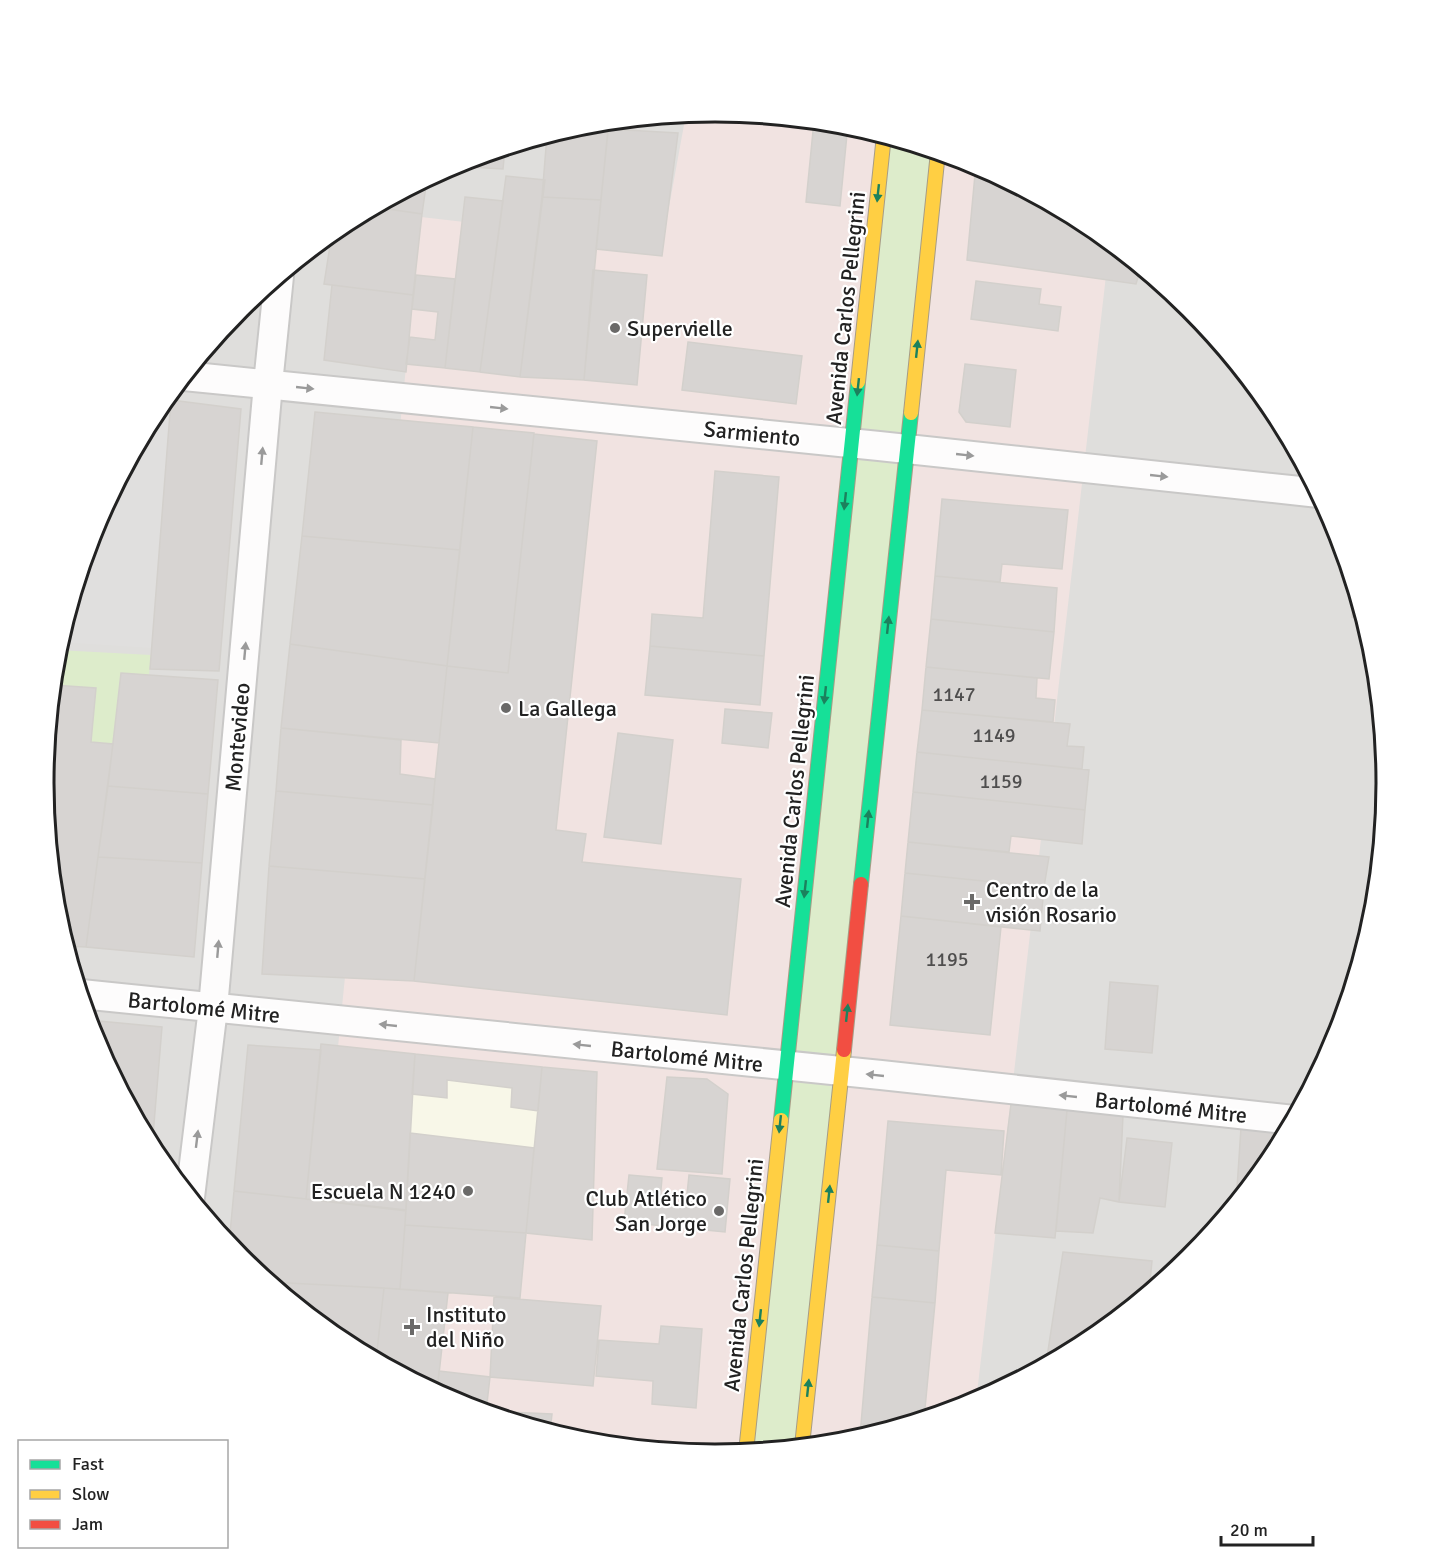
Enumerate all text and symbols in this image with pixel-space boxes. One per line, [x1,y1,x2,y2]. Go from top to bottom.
one-way arrow [873,184,883,203]
street label: Avenida Carlos Pellegrini [820,190,871,426]
place label: Supervielle [627,315,733,342]
marker: Supervielle [608,321,622,335]
one-way arrow [913,340,922,359]
one-way arrow [853,378,862,397]
one-way arrow [296,383,315,393]
one-way arrow [490,403,509,413]
street label: Sarmiento [702,415,802,452]
one-way arrow [257,447,267,466]
one-way arrow [956,450,975,460]
one-way arrow [1149,471,1168,481]
one-way arrow [841,492,850,511]
one-way arrow [883,616,893,635]
one-way arrow [240,641,249,660]
street label: Avenida Carlos Pellegrini [769,673,820,909]
street label: Montevideo [219,681,256,793]
house number: 1147 [932,682,976,707]
one-way arrow [820,686,830,705]
place label: La Gallega [518,695,617,722]
marker: La Gallega [499,701,513,715]
house number: 1149 [972,723,1016,748]
house number: 1159 [979,769,1023,794]
one-way arrow [863,810,873,829]
place label: Centro de la visión Rosario [986,876,1117,928]
one-way arrow [800,880,810,899]
marker: Centro de la visión Rosario [963,893,981,911]
one-way arrow [213,940,223,959]
house number: 1195 [925,947,969,972]
street label: Bartolomé Mitre [126,986,281,1029]
one-way arrow [842,1004,852,1023]
one-way arrow [378,1020,397,1030]
street label: Bartolomé Mitre [609,1035,764,1078]
one-way arrow [572,1040,591,1050]
one-way arrow [865,1070,884,1080]
street label: Bartolomé Mitre [1093,1086,1248,1129]
one-way arrow [1059,1091,1078,1101]
one-way arrow [775,1115,785,1134]
one-way arrow [192,1129,202,1148]
street label: Avenida Carlos Pellegrini [718,1157,769,1393]
place label: Escuela N 1240 [311,1178,456,1205]
marker: Escuela N 1240 [461,1184,475,1198]
place label: Club Atlético San Jorge [586,1185,707,1237]
one-way arrow [824,1185,833,1204]
marker: Club Atlético San Jorge [712,1204,726,1218]
place label: Instituto del Niño [426,1301,506,1353]
one-way arrow [755,1309,764,1328]
marker: Instituto del Niño [403,1318,421,1336]
one-way arrow [803,1379,813,1398]
legend [18,1440,228,1548]
text: Fast [72,1453,104,1475]
text: Slow [72,1483,109,1505]
scale bar [1221,1509,1312,1547]
text: Jam [72,1513,103,1535]
text: 20 m [1230,1519,1268,1541]

